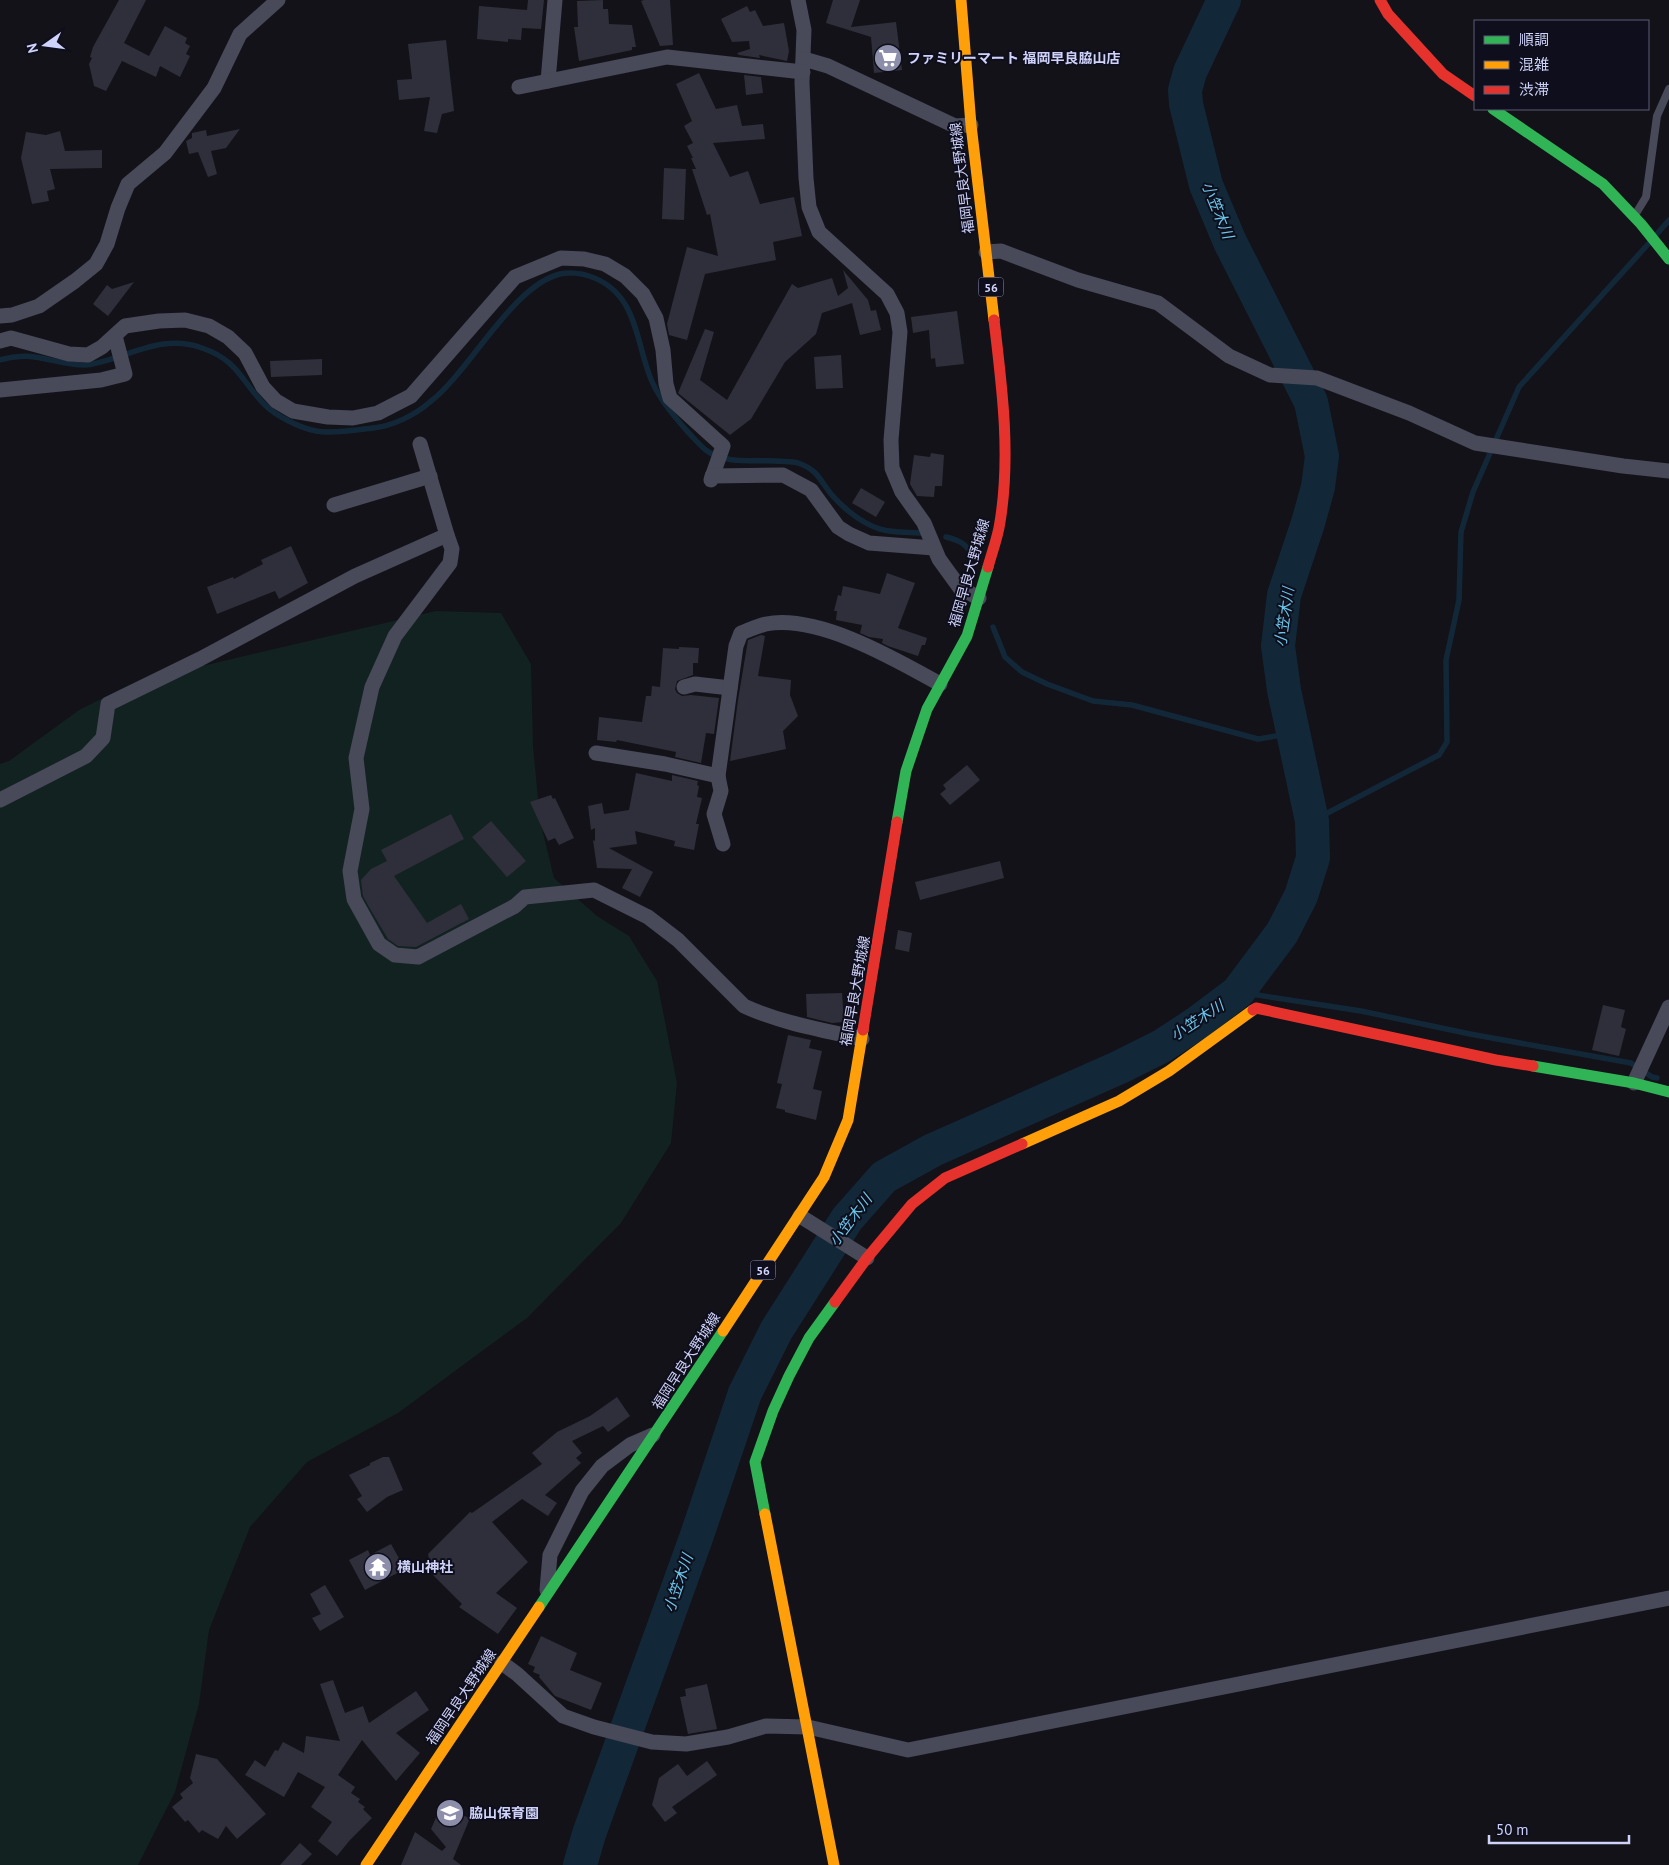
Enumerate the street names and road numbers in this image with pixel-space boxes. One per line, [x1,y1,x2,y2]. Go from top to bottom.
street label: 福岡早良大野城線 [946,121,978,235]
road number: 56 [978,278,1004,296]
street label: 福岡早良大野城線 [945,517,993,629]
street label: 福岡早良大野城線 [836,934,874,1048]
road number: 56 [750,1260,776,1280]
street label: 福岡早良大野城線 [648,1309,724,1413]
street label: 福岡早良大野城線 [422,1646,500,1748]

